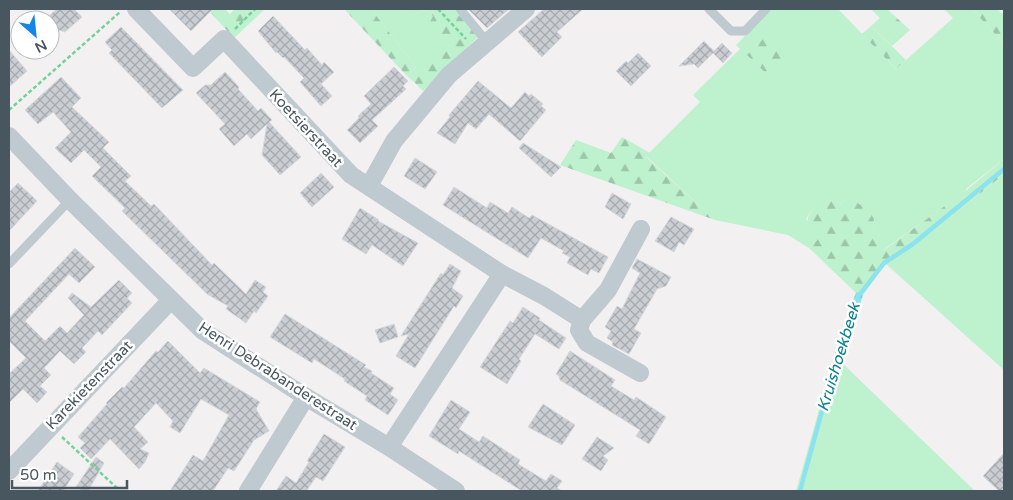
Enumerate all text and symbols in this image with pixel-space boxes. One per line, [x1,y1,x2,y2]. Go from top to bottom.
north arrow [10,10,60,60]
text: N [32,36,50,56]
street label: Koetsierstraat [265,85,347,171]
water label: Kruishoekbeek [813,299,865,414]
street label: Henri Debrabanderestraat [195,318,361,434]
street label: Karekietenstraat [42,336,136,433]
scale bar [12,458,128,490]
text: 50 m [20,466,57,484]

